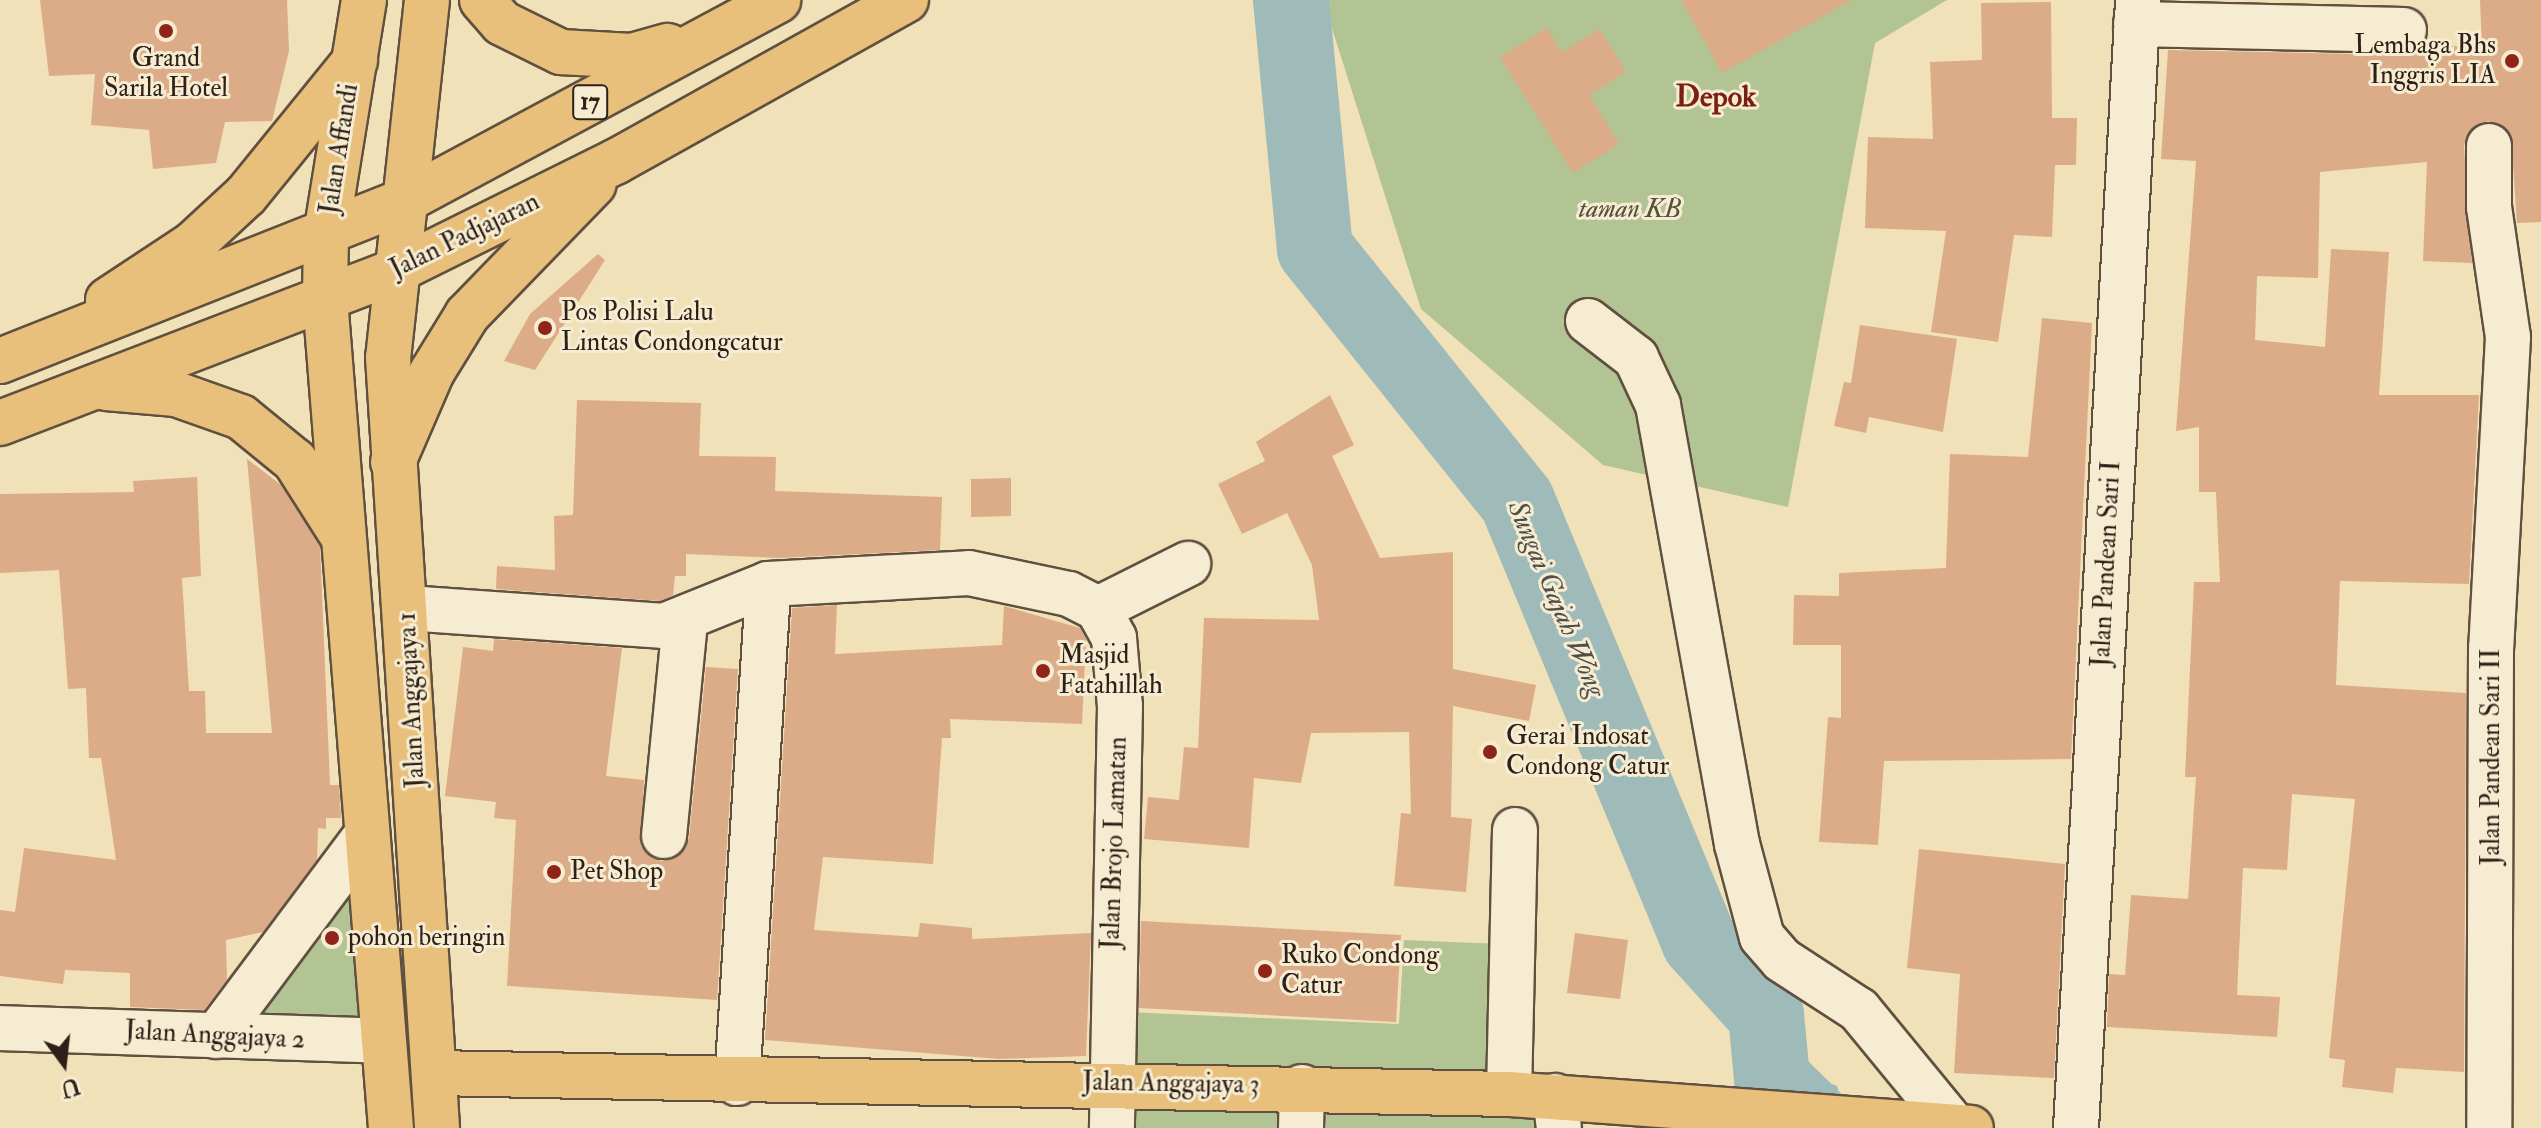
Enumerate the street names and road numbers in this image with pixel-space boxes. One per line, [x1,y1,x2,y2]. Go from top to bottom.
street label: Jalan Affandi [314,81,366,217]
road number: 17 [572,82,608,122]
street label: Jalan Padjajaran [385,186,545,286]
street label: Jalan Pandean Sari I [2086,460,2128,668]
street label: Jalan Anggajaya 1 [392,611,432,789]
street label: Jalan Pandean Sari II [2476,649,2508,865]
street label: Jalan Brojo Lamatan [1096,736,1134,950]
street label: Jalan Anggajaya 2 [124,1016,306,1056]
street label: Jalan Anggajaya 3 [1082,1067,1260,1101]

